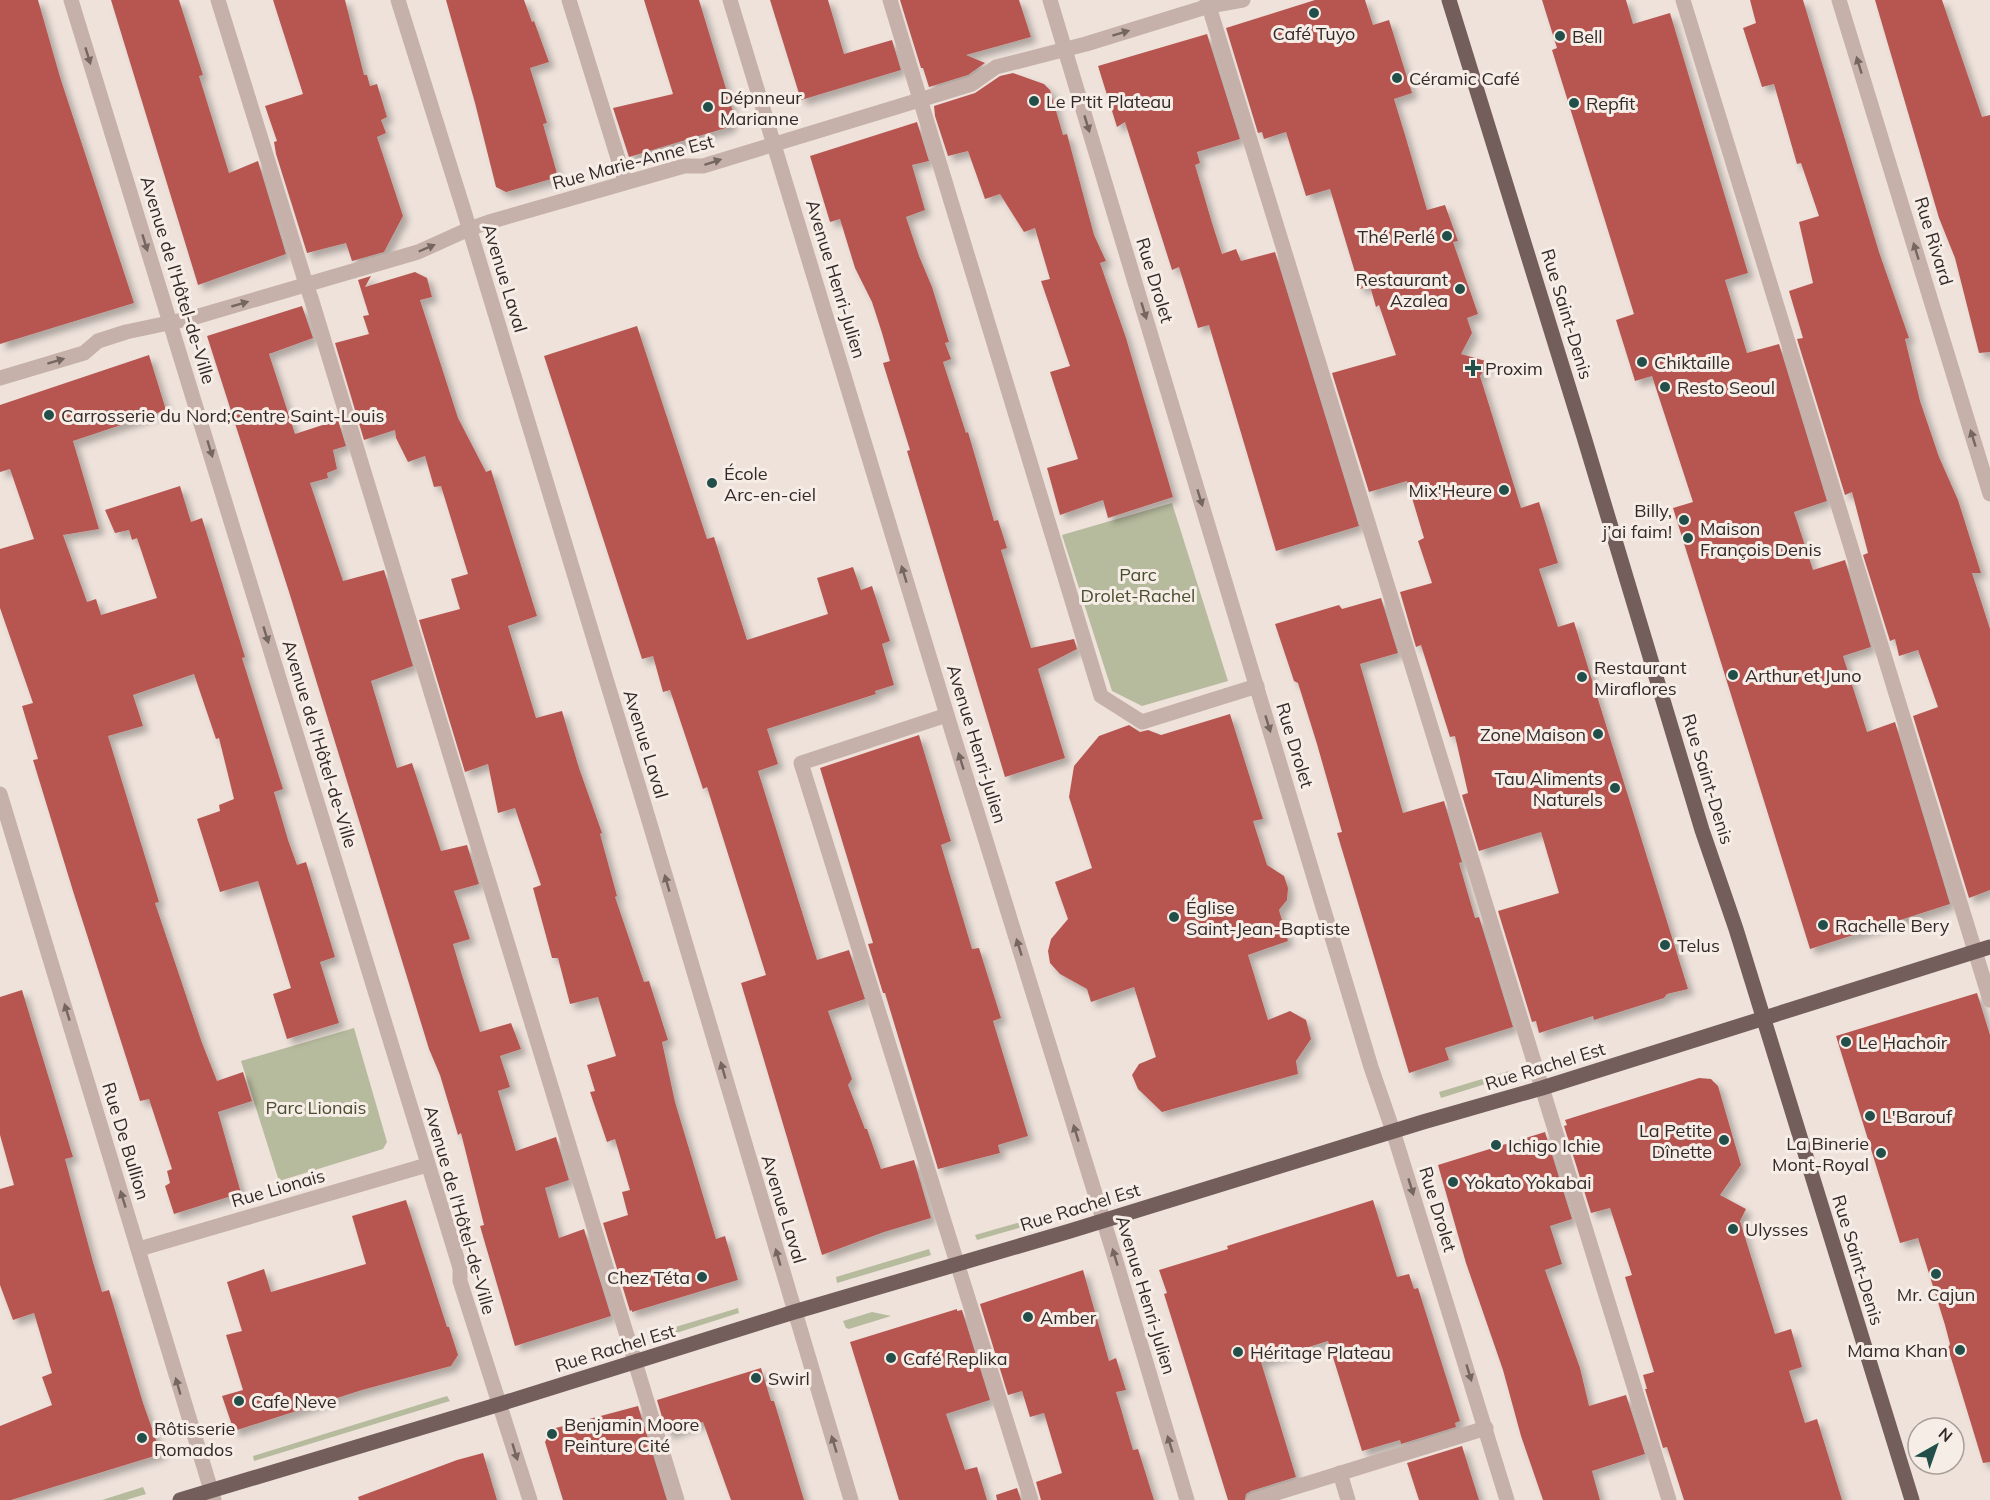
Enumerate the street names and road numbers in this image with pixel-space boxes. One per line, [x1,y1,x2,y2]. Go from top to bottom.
street label: Rue Marie-Anne Est [550,129,716,195]
street label: Avenue de l'Hôtel-de-Ville [135,173,221,387]
street label: Rue Rivard [1910,194,1958,288]
street label: Avenue Henri-Julien [801,197,871,361]
street label: Avenue Laval [478,221,532,335]
street label: Rue Drolet [1131,235,1179,325]
street label: Rue Saint-Denis [1536,246,1598,382]
street label: Avenue de l'Hôtel-de-Ville [277,637,363,851]
street label: Avenue Henri-Julien [942,662,1012,826]
street label: Avenue Laval [619,687,673,801]
street label: Rue Drolet [1271,700,1319,790]
street label: Rue Saint-Denis [1677,711,1739,847]
street label: Rue Rachel Est [1482,1037,1608,1095]
street label: Rue De Bullion [97,1080,155,1202]
street label: Avenue de l'Hôtel-de-Ville [419,1103,501,1317]
street label: Avenue Laval [757,1152,811,1266]
street label: Rue Lionais [229,1164,328,1212]
street label: Rue Drolet [1414,1164,1462,1254]
street label: Rue Rachel Est [1017,1178,1143,1236]
street label: Rue Saint-Denis [1827,1192,1889,1328]
street label: Avenue Henri-Julien [1111,1213,1181,1377]
street label: Rue Rachel Est [552,1319,678,1377]

